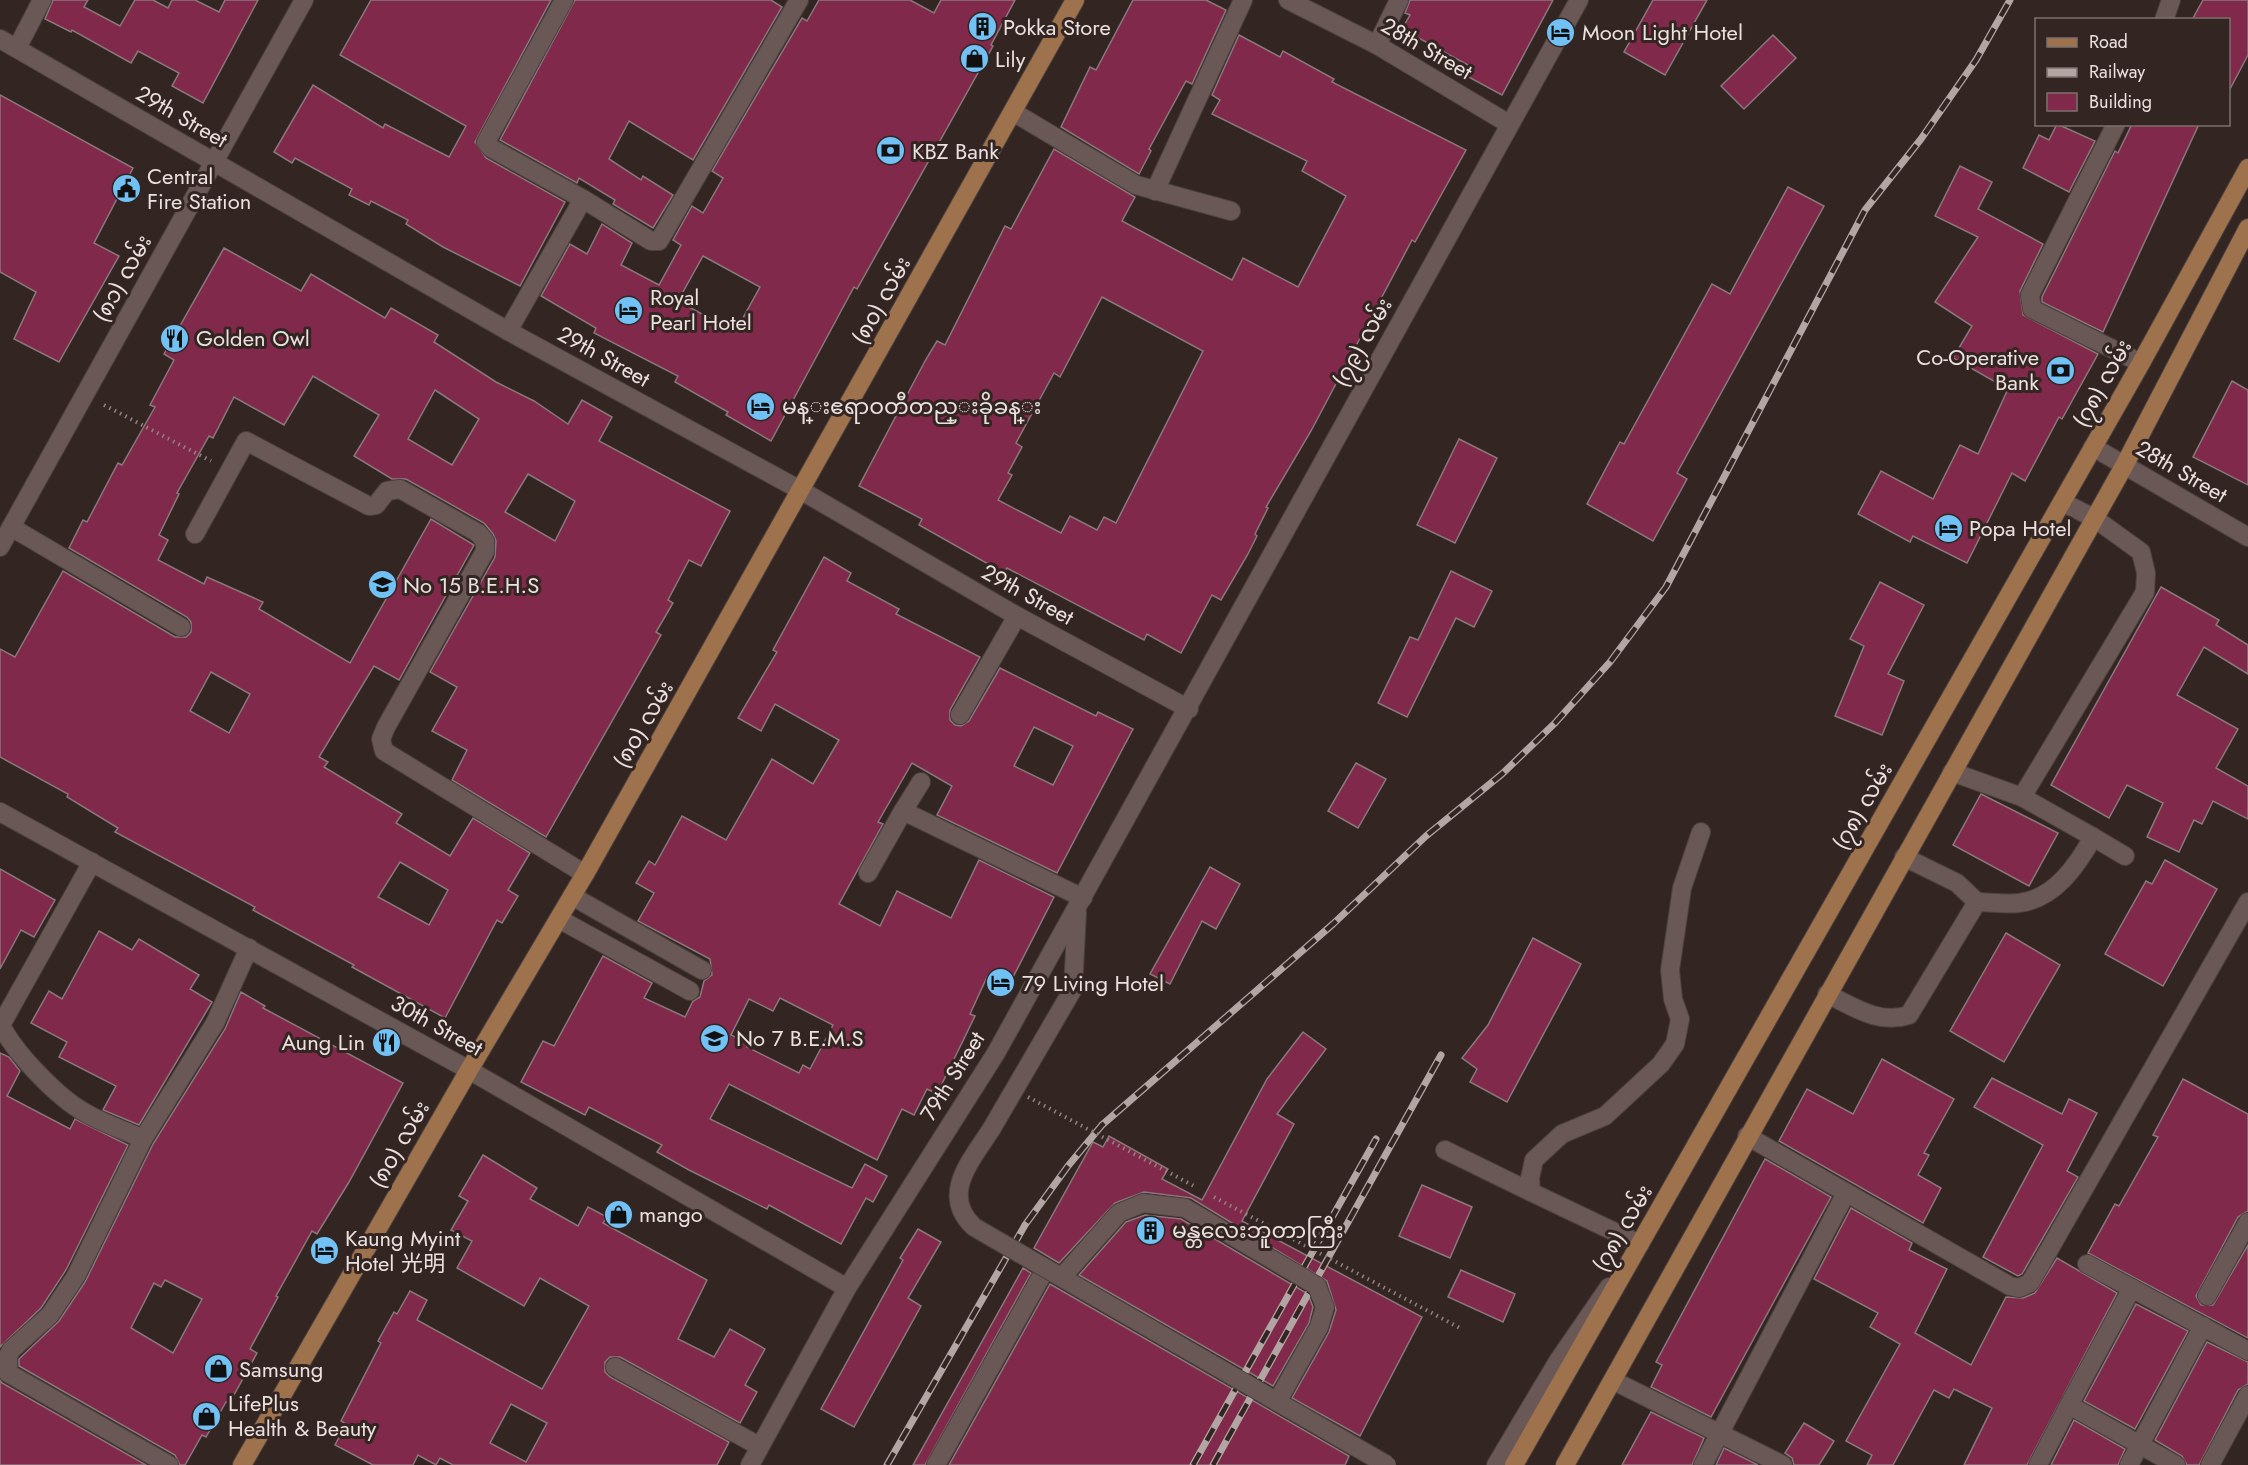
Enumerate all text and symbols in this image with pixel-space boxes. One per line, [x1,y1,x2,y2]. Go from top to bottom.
street label: 28th Street [1376,9,1479,87]
building icon: Pokka Store [966,11,998,43]
place label: Pokka Store [1003,11,1111,43]
hotel icon: Moon Light Hotel [1545,16,1577,48]
place label: Moon Light Hotel [1582,16,1743,48]
legend [2035,18,2230,126]
text: Road [2089,29,2128,55]
shop icon: Lily [958,43,990,75]
place label: Lily [995,43,1026,75]
text: Railway [2089,59,2145,85]
street label: 29th Street [130,77,234,155]
text: Building [2089,89,2152,115]
bank icon: KBZ Bank [875,135,907,167]
place label: KBZ Bank [912,135,999,167]
place label: Central Fire Station [147,160,251,217]
public building icon: Central Fire Station [110,173,142,205]
street label: (၈၁) လမ်း [85,228,159,328]
street label: (၈၀) လမ်း [844,250,918,350]
place label: Royal Pearl Hotel [650,281,752,338]
street label: (၇၉) လမ်း [1324,292,1401,393]
hotel icon: Royal Pearl Hotel [613,294,645,326]
street label: 29th Street [552,317,657,395]
restaurant icon: Golden Owl [159,322,191,354]
place label: Golden Owl [196,322,310,354]
street label: (၇၈) လမ်း [2065,333,2141,434]
place label: Co-Operative Bank [1916,341,2039,398]
bank icon: Co-Operative Bank [2044,354,2076,386]
hotel icon: မန္းဧရာဝတီတည္းခိုခန္း [745,390,777,422]
place label: မန္းဧရာဝတီတည္းခိုခန္း [782,390,1041,424]
street label: 28th Street [2131,432,2234,510]
hotel icon: Popa Hotel [1932,512,1964,544]
place label: Popa Hotel [1969,512,2072,544]
street label: 29th Street [976,555,1081,633]
school or university icon: No 15 B.E.H.S [366,569,398,601]
place label: No 15 B.E.H.S [403,569,539,601]
street label: (၈၀) လမ်း [605,674,681,774]
street label: (၇၈) လမ်း [1824,756,1902,857]
hotel icon: 79 Living Hotel [985,967,1017,999]
place label: 79 Living Hotel [1022,967,1164,999]
street label: 30th Street [385,986,490,1064]
school or university icon: No 7 B.E.M.S [699,1022,731,1054]
place label: No 7 B.E.M.S [736,1022,864,1054]
street label: 79th Street [912,1024,992,1127]
place label: Aung Lin [282,1026,365,1058]
restaurant icon: Aung Lin [370,1026,402,1058]
street label: (၈၀) လမ်း [361,1094,437,1194]
street label: (၇၈) လမ်း [1584,1178,1662,1279]
shop icon: mango [602,1198,634,1230]
place label: mango [639,1198,703,1230]
building icon: မန္တလေးဘူတာကြီး [1135,1214,1167,1246]
place label: မန္တလေးဘူတာကြီး [1172,1214,1344,1248]
place label: Kaung Myint Hotel 光明 [345,1222,461,1279]
hotel icon: Kaung Myint Hotel 光明 [308,1235,340,1267]
shop icon: Samsung [202,1353,234,1385]
place label: Samsung [239,1353,323,1385]
place label: LifePlus Health & Beauty [228,1387,377,1444]
shop icon: LifePlus Health & Beauty [191,1400,223,1432]

